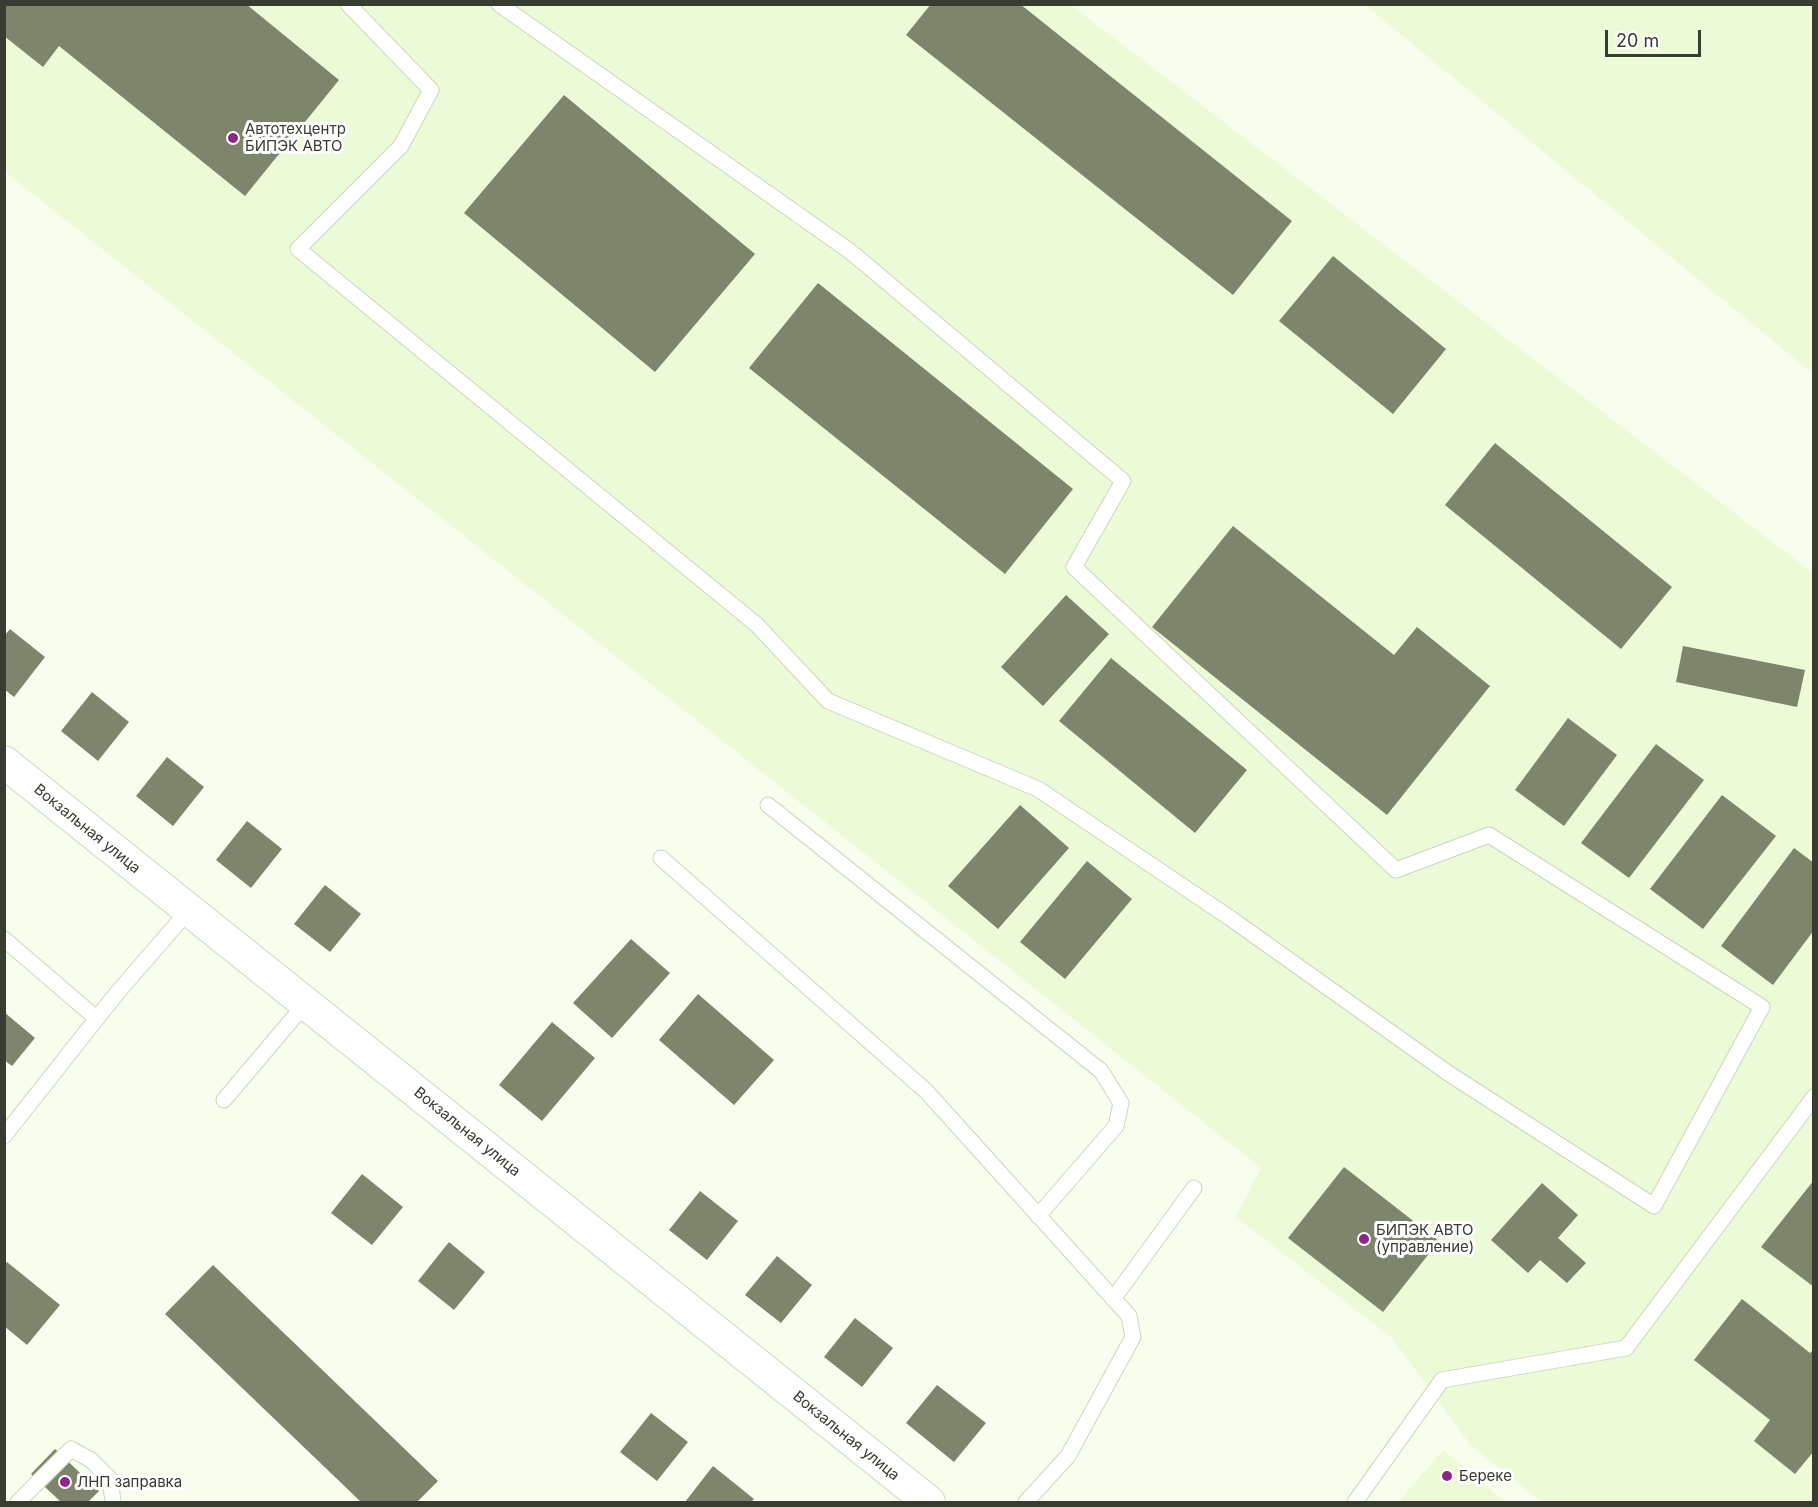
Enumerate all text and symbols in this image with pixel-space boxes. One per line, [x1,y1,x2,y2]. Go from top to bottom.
scale bar [1608,18,1704,56]
text: 20 m [1616,30,1659,51]
place label: Автотехцентр БИПЭК АВТО [245,120,346,155]
marker: Автотехцентр БИПЭК АВТО [226,131,240,145]
street label: Вокзальная улица [30,781,144,877]
street label: Вокзальная улица [410,1084,524,1180]
place label: БИПЭК АВТО (управление) [1376,1221,1474,1256]
marker: БИПЭК АВТО (управление) [1357,1232,1371,1246]
street label: Вокзальная улица [789,1388,903,1484]
place label: Береке [1459,1467,1512,1485]
marker: Береке [1440,1469,1454,1483]
place label: ЛНП заправка [77,1473,182,1491]
marker: ЛНП заправка [58,1475,72,1489]

